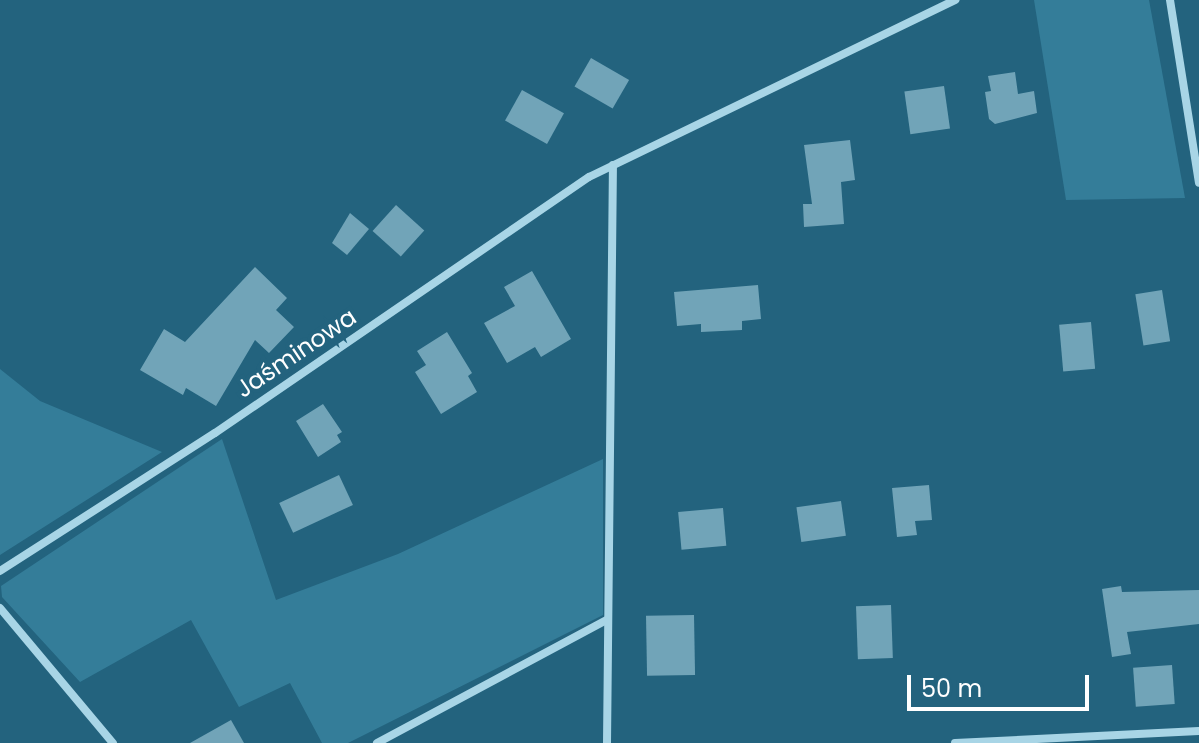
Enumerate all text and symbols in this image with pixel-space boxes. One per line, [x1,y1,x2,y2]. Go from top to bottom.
street label: Jaśminowa [230,302,362,404]
scale bar [911,659,1093,709]
text: 50 m [921,672,982,705]

